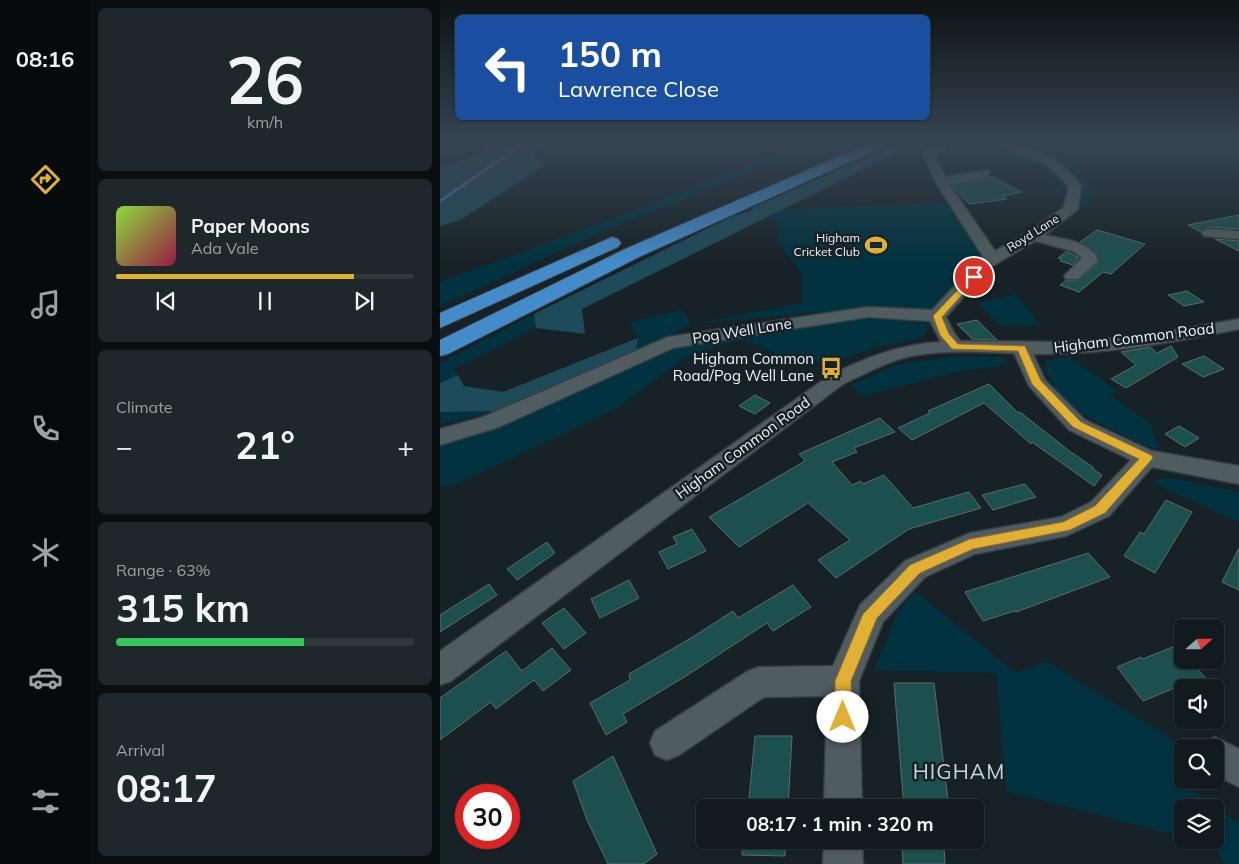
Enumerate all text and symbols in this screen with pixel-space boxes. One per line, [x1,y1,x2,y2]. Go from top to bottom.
text: 150 m [558,32,662,76]
icon: left [475,35,540,100]
text: 26 [226,39,304,120]
text: 08:16 [16,45,74,73]
text: Lawrence Close [558,75,719,103]
text: km/h [247,112,283,132]
icon: directions [28,162,63,197]
street label: Royd Lane [1004,211,1062,255]
text: Paper Moons [191,214,310,238]
place label: Higham Cricket Club [794,230,860,259]
sports icon: Higham Cricket Club [863,232,889,258]
text: Ada Vale [191,238,258,258]
pin [953,256,995,298]
icon: arrive [960,263,988,291]
icon: music [28,287,63,322]
icon: previous [152,287,180,315]
icon: pause [251,287,279,315]
icon: next [350,287,378,315]
street label: Pog Well Lane [691,313,793,348]
street label: Higham Common Road [1053,318,1215,357]
place label: Higham Common Road/Pog Well Lane [673,349,814,385]
bus stop icon: Higham Common Road/Pog Well Lane [818,355,844,381]
street label: Higham Common Road [672,392,814,503]
text: Climate [116,397,172,417]
icon: phone [28,411,63,446]
text: 21° [235,421,295,469]
text: − [116,429,133,464]
text: + [397,429,414,464]
icon: climate [28,535,63,570]
text: Range · 63% [116,560,211,580]
text: 315 km [116,584,250,632]
north arrow [1174,619,1224,669]
map controls [1174,619,1224,849]
icon: car [28,660,63,695]
button: sound [1174,679,1224,729]
position arrow [816,690,868,742]
button: search [1174,739,1224,789]
text: Arrival [116,740,165,760]
district label: HIGHAM [913,758,1005,784]
text: 08:17 [116,764,217,812]
icon: filters [28,784,63,819]
speed limit sign: 30 [455,784,520,849]
button: layers [1174,799,1224,849]
text: 08:17 · 1 min · 320 m [746,812,934,836]

